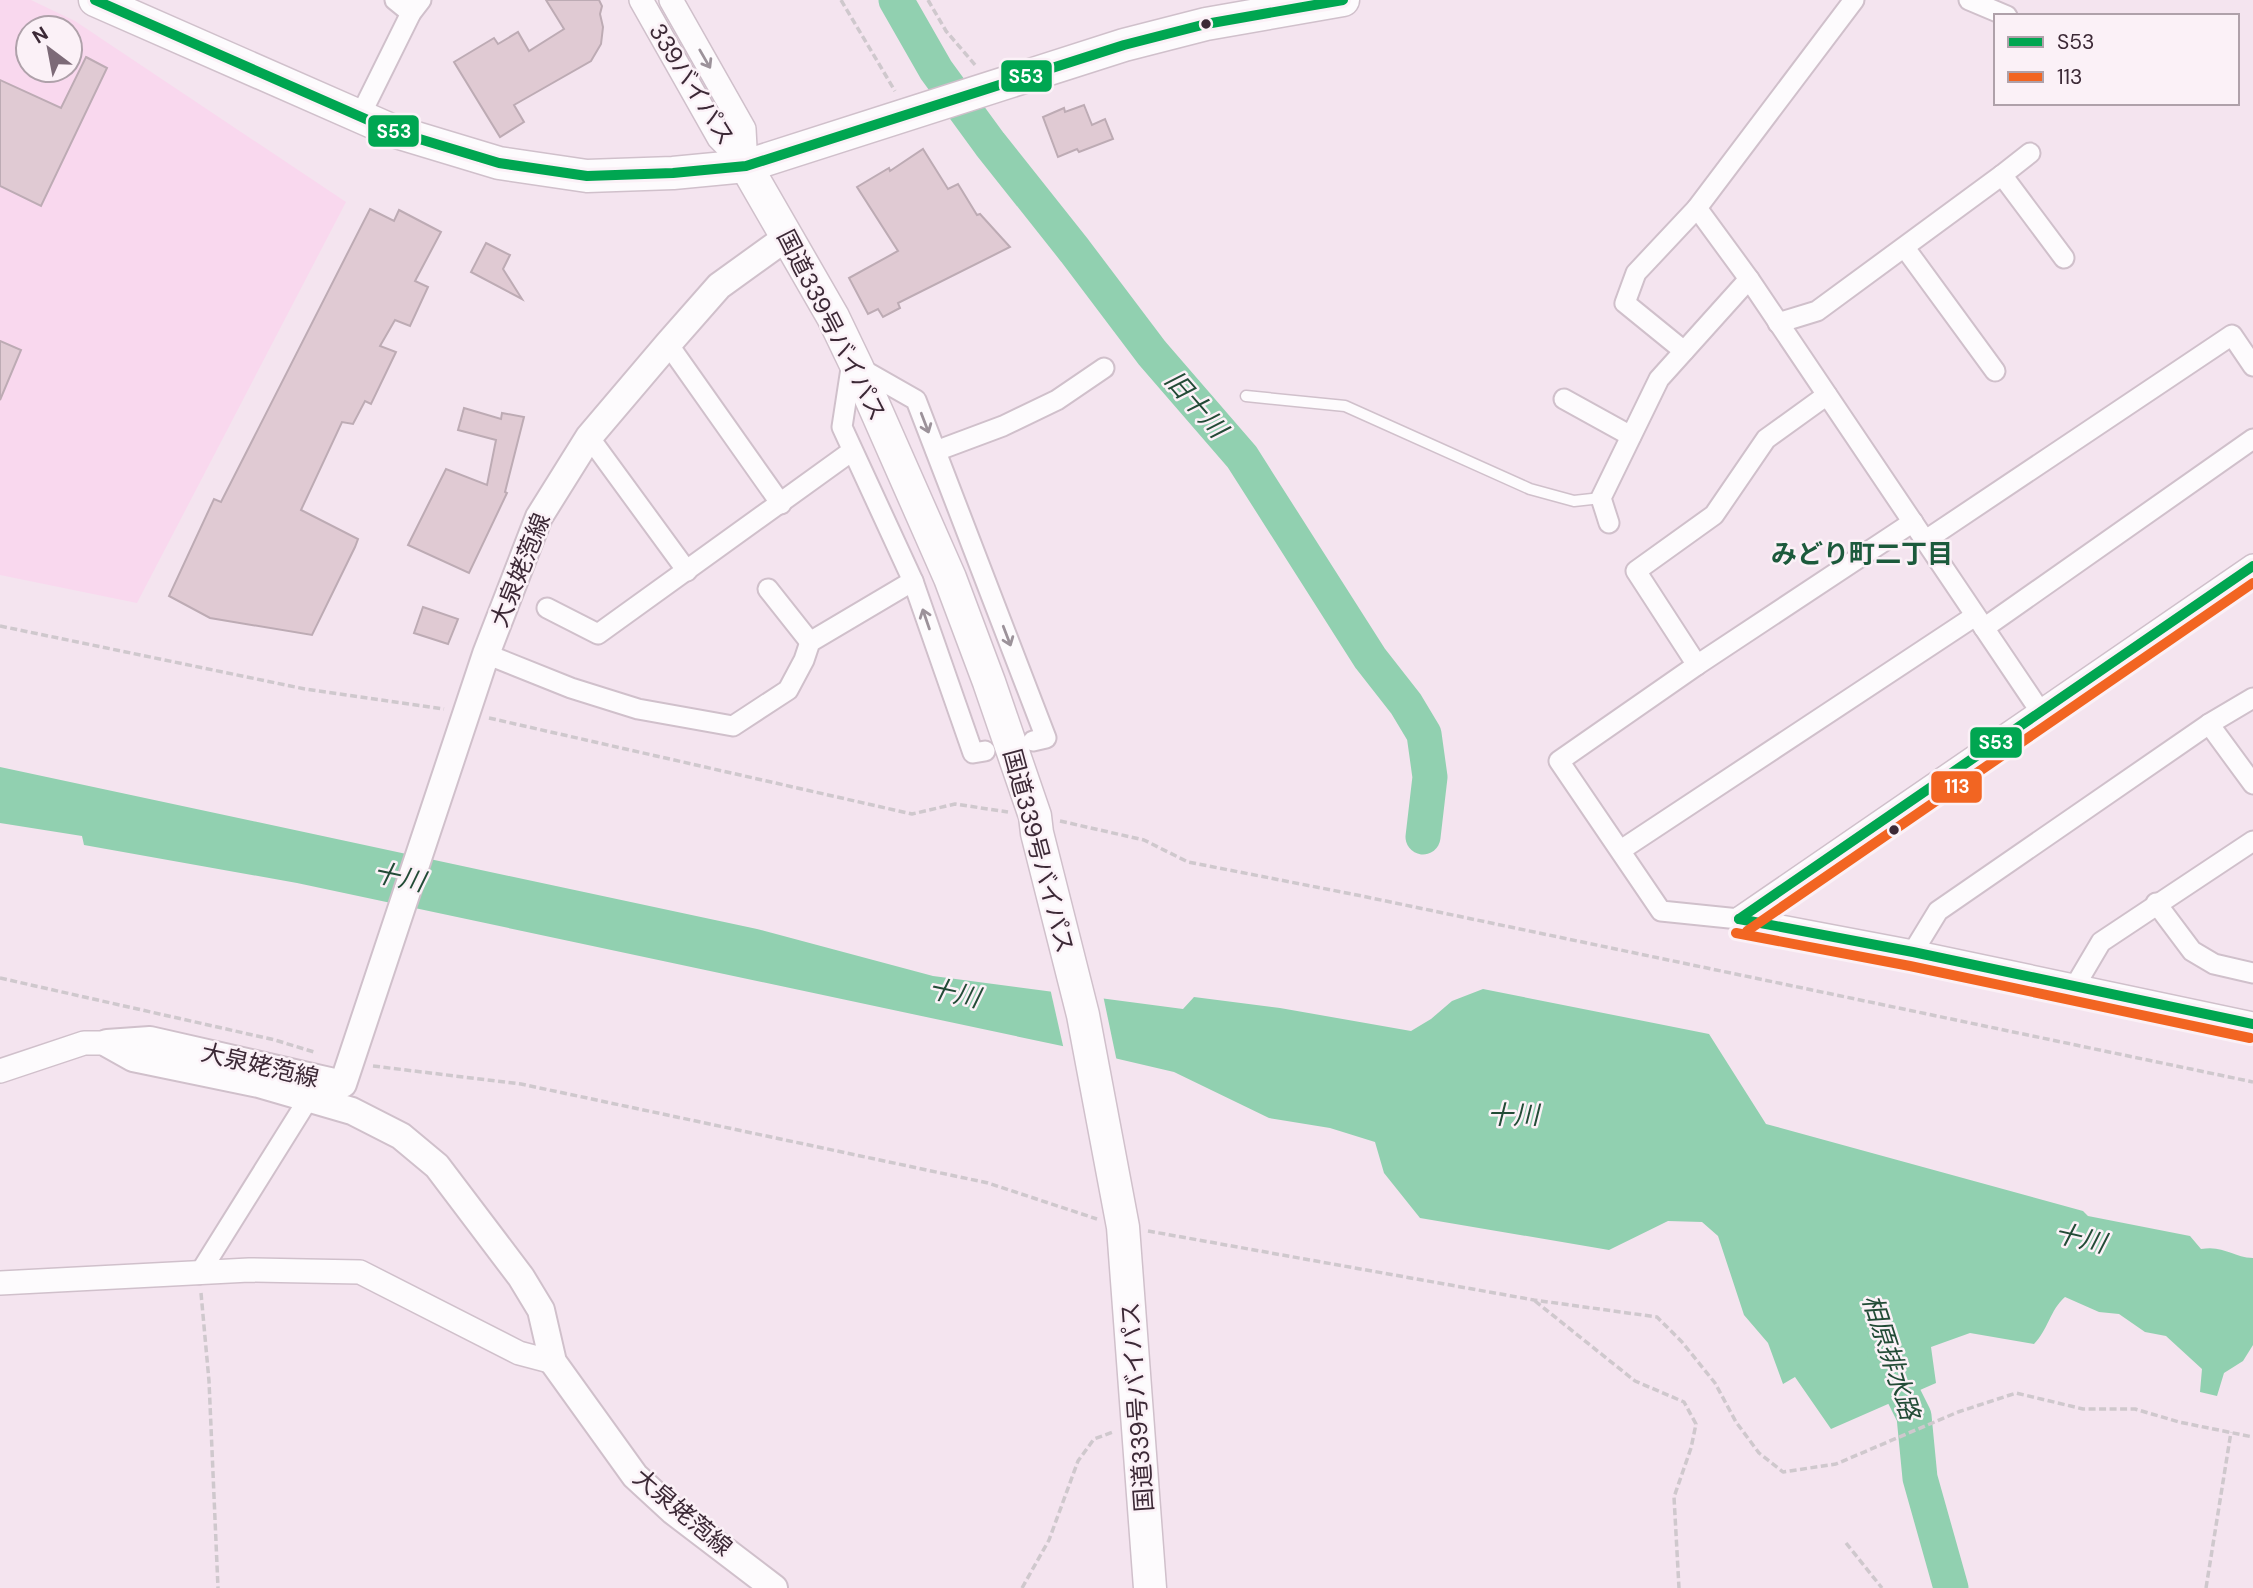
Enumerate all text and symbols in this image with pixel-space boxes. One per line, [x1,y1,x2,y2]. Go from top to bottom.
north arrow [14,14,84,84]
legend [1994,14,2239,105]
street label: 339バイパス [642,17,742,151]
unlabelled marker [1199,17,1213,31]
text: N [28,21,53,49]
text: S53 [2057,28,2094,56]
one-way arrow [699,48,712,69]
line badge: S53 [1000,59,1053,93]
text: 113 [2057,63,2083,91]
text: S53 [1009,64,1043,89]
line badge: S53 [367,114,420,148]
text: S53 [377,119,411,144]
street label: 国道339号バイパス [770,224,894,426]
water label: 旧十川 [1158,363,1236,447]
one-way arrow [920,412,933,434]
street label: 大泉姥萢線 [483,509,557,631]
district label: みどり町二丁目 [1771,537,1953,571]
one-way arrow [919,609,931,631]
one-way arrow [1001,624,1014,646]
line badge: S53 [1969,726,2023,759]
text: S53 [1979,730,2013,755]
street label: 国道339号バイパス [997,745,1081,957]
line badge: 113 [1930,770,1983,804]
text: 113 [1944,774,1970,799]
unlabelled marker [1887,823,1901,837]
water label: 十川 [370,855,431,900]
water label: 十川 [925,971,986,1016]
street label: 大泉姥萢線 [198,1036,322,1094]
water label: 十川 [1487,1098,1542,1132]
water label: 十川 [2051,1216,2112,1261]
water label: 相原排水路 [1855,1290,1928,1426]
street label: 国道339号バイパス [1114,1301,1160,1513]
street label: 大泉姥萢線 [627,1462,739,1562]

